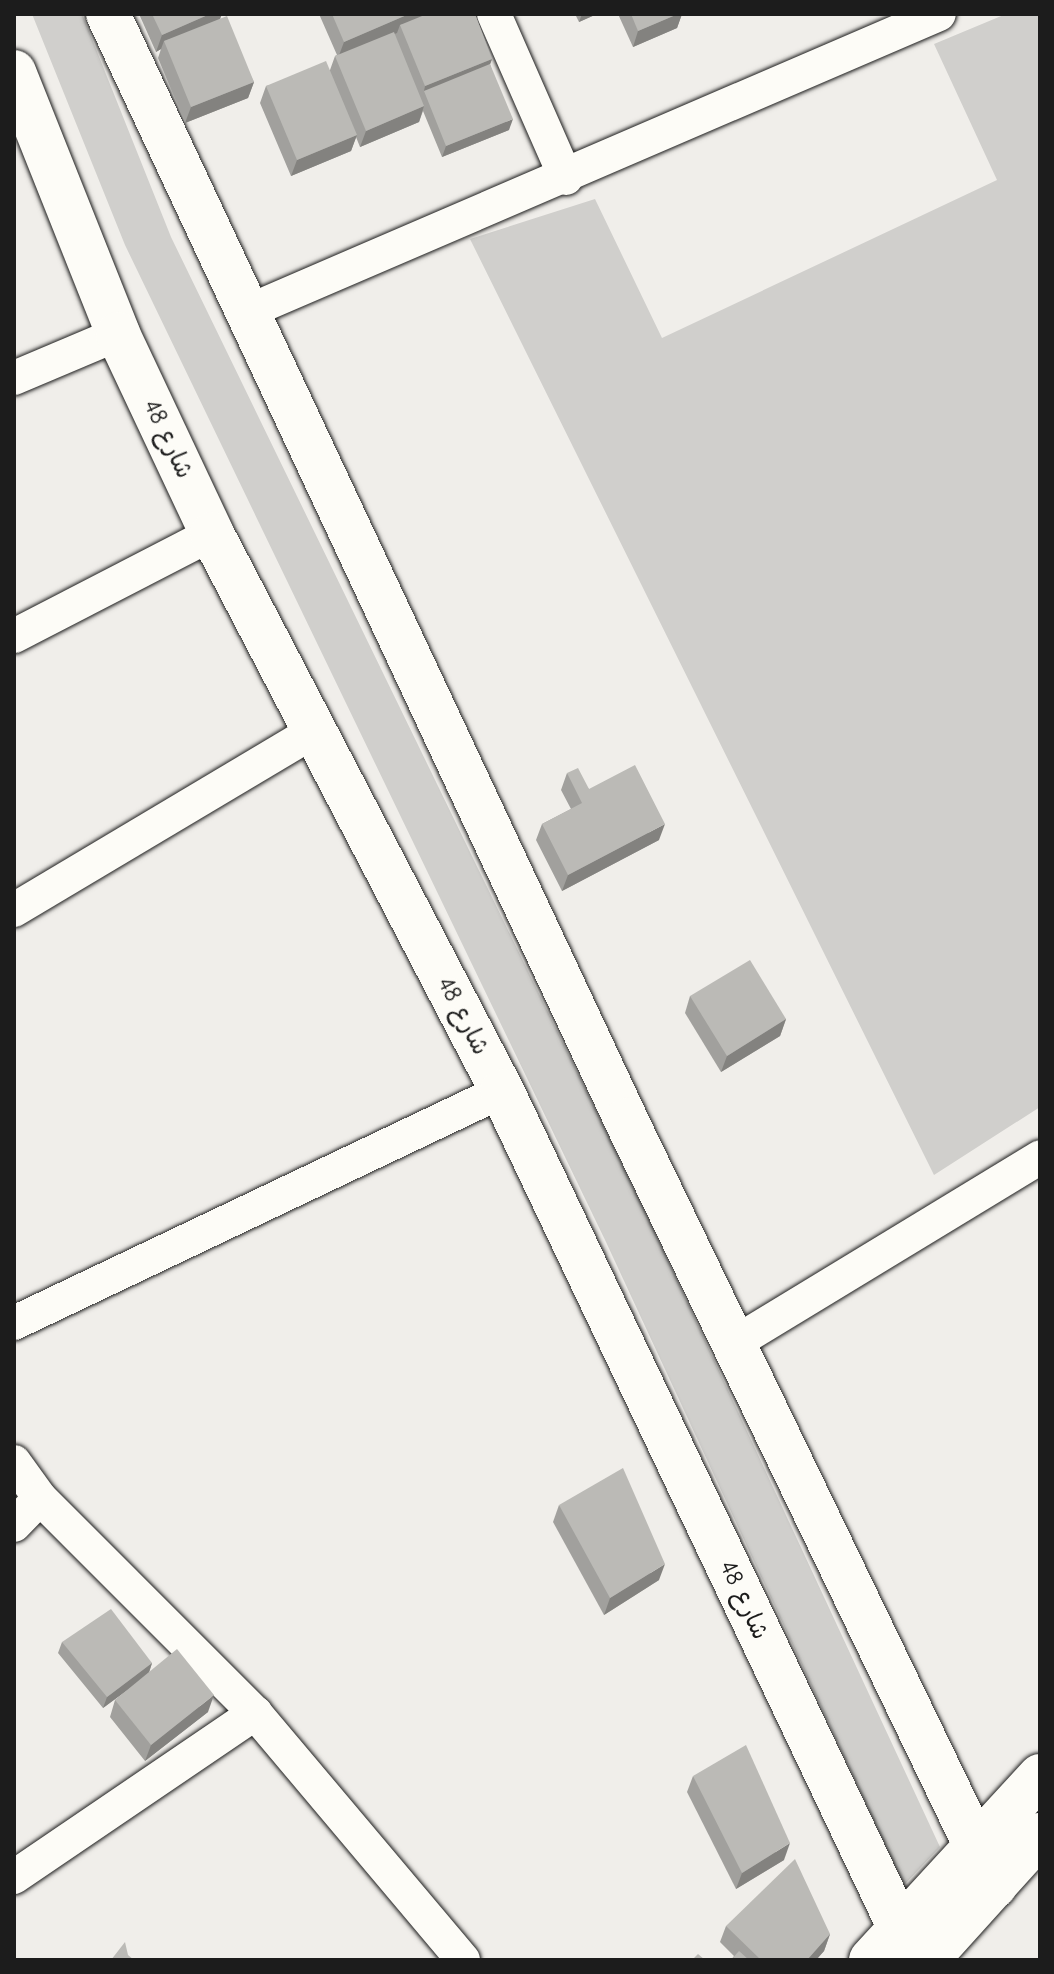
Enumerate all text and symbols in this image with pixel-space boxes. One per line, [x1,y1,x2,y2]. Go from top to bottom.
street label: 48 شارع [137,395,199,483]
street label: 48 شارع [431,972,495,1060]
street label: 48 شارع [713,1556,775,1644]

